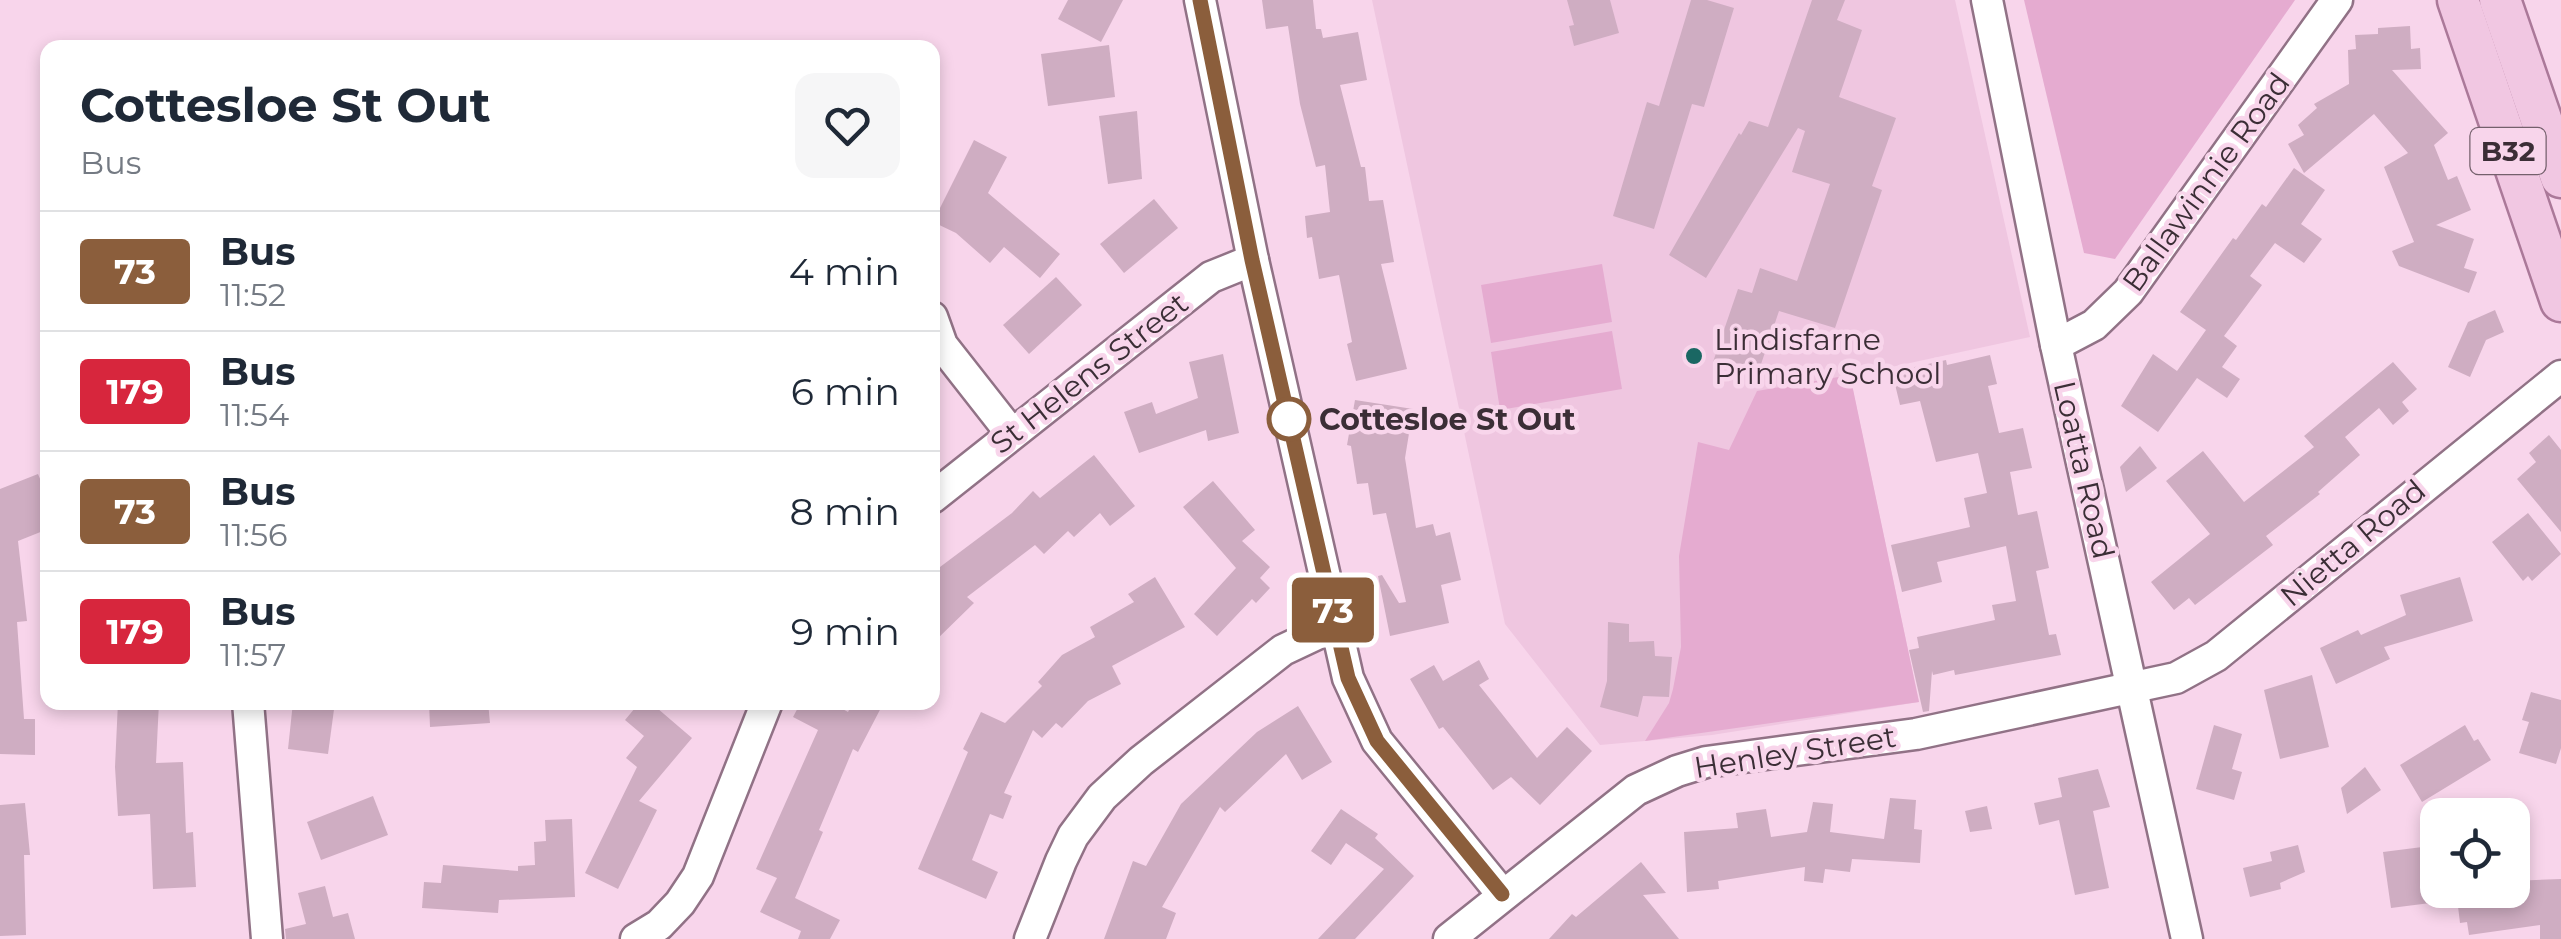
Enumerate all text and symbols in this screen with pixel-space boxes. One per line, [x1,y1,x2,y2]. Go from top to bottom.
street label: Ballawinnie Road [2114,65,2298,299]
button: heart [795,73,900,178]
text: Cottesloe St Out [80,76,491,134]
road number: B32 [2470,128,2546,174]
text: Bus [80,143,141,182]
text: Bus [220,228,295,275]
text: 4 min [789,248,900,295]
text: 73 [114,250,156,293]
text: 11:52 [220,275,286,314]
street label: St Helens Street [983,284,1195,462]
place label: Lindisfarne Primary School [1714,321,1941,392]
marker: Lindisfarne Primary School [1683,345,1705,367]
text: Bus [220,348,295,395]
text: 6 min [791,368,900,415]
text: 179 [106,370,164,413]
street label: Loatta Road [2046,378,2122,562]
text: 11:54 [220,395,289,434]
marker: Cottesloe St Out [1268,398,1310,440]
place label: Cottesloe St Out [1319,401,1576,438]
text: Bus [220,468,295,515]
street label: Nietta Road [2273,472,2433,614]
text: 8 min [790,488,900,535]
text: 73 [114,490,156,533]
text: 11:56 [220,515,288,554]
line badge: 73 [1288,578,1378,642]
text: Bus [220,588,295,635]
text: 73 [1312,589,1354,632]
text: 9 min [791,608,900,655]
text: 179 [106,610,164,653]
text: 11:57 [220,635,286,674]
street label: Henley Street [1692,718,1898,786]
map controls [2420,798,2530,908]
button: locate [2420,798,2530,908]

